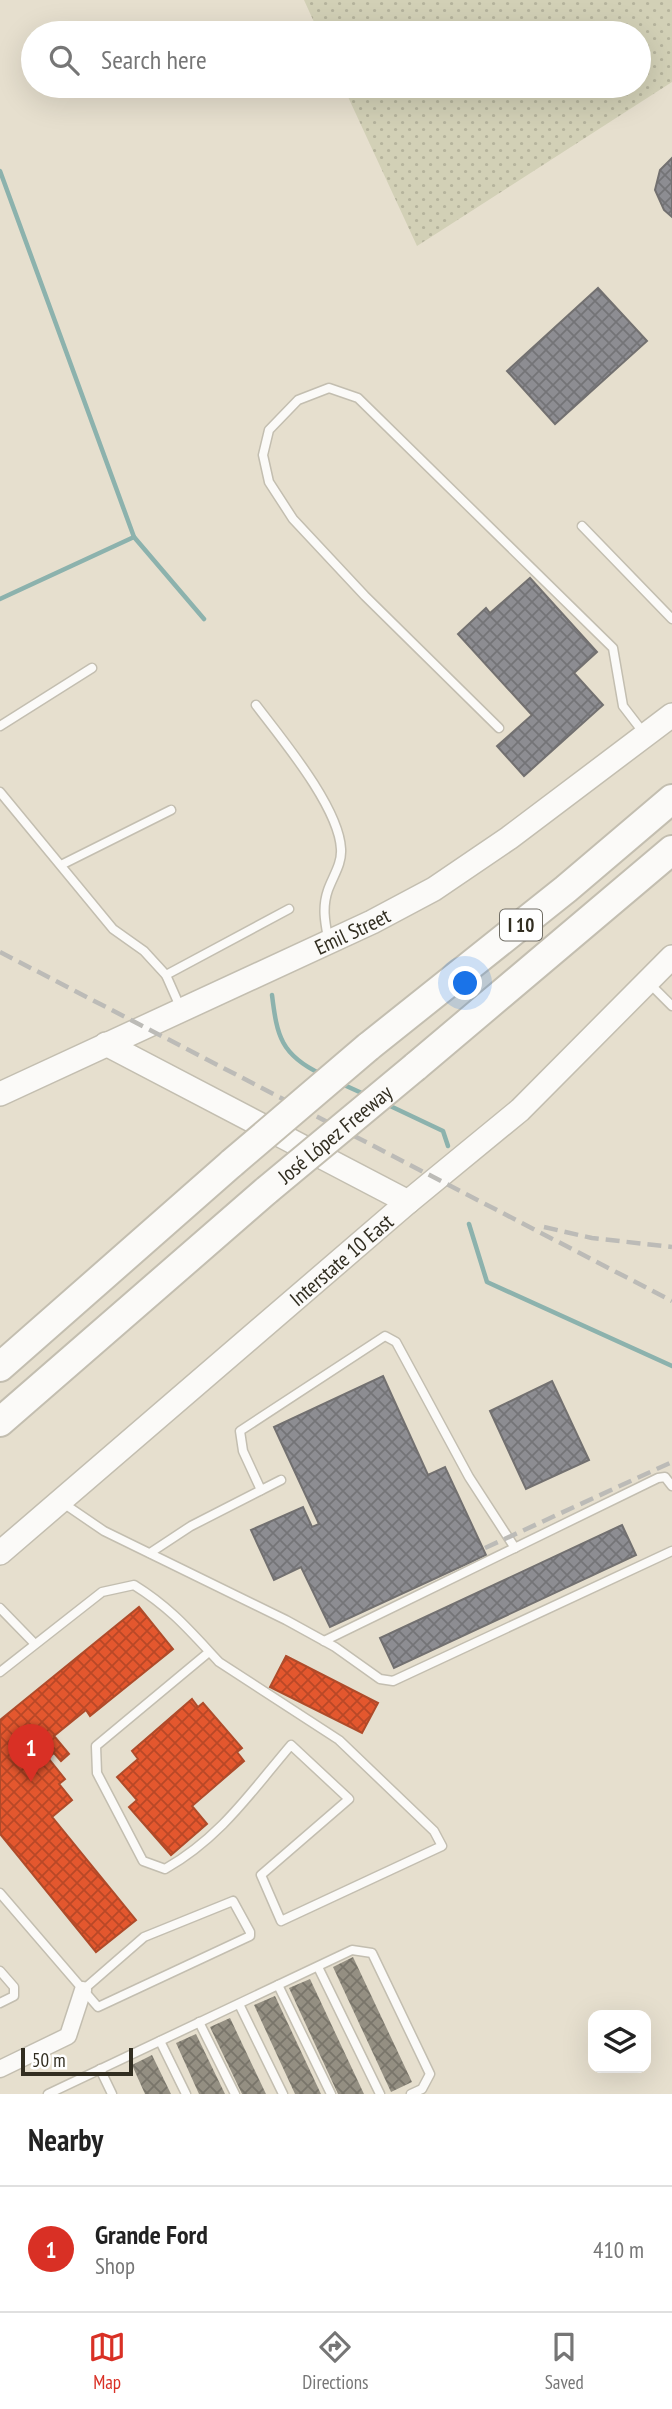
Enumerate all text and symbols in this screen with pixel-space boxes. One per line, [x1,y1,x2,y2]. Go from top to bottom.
search box [21,21,651,98]
icon: search [45,41,83,79]
text: Search here [101,43,207,76]
street label: Emil Street [310,901,395,960]
road number: I 10 [500,909,542,940]
your location [448,966,482,1000]
street label: José López Freeway [271,1078,397,1190]
street label: Interstate 10 East [284,1207,399,1311]
pin: 1 [8,1724,54,1782]
map controls [588,2010,651,2073]
button: layers [588,2010,651,2073]
scale bar [21,2045,133,2077]
text: 50 m [32,2048,66,2072]
text: Nearby [28,2120,103,2159]
text: Grande Ford [95,2218,208,2251]
text: 1 [46,2235,57,2264]
text: 410 m [593,2235,644,2264]
text: Shop [95,2251,135,2280]
tab: Map [88,2328,126,2394]
tab: Directions [302,2328,368,2394]
tab: Saved [545,2328,584,2394]

